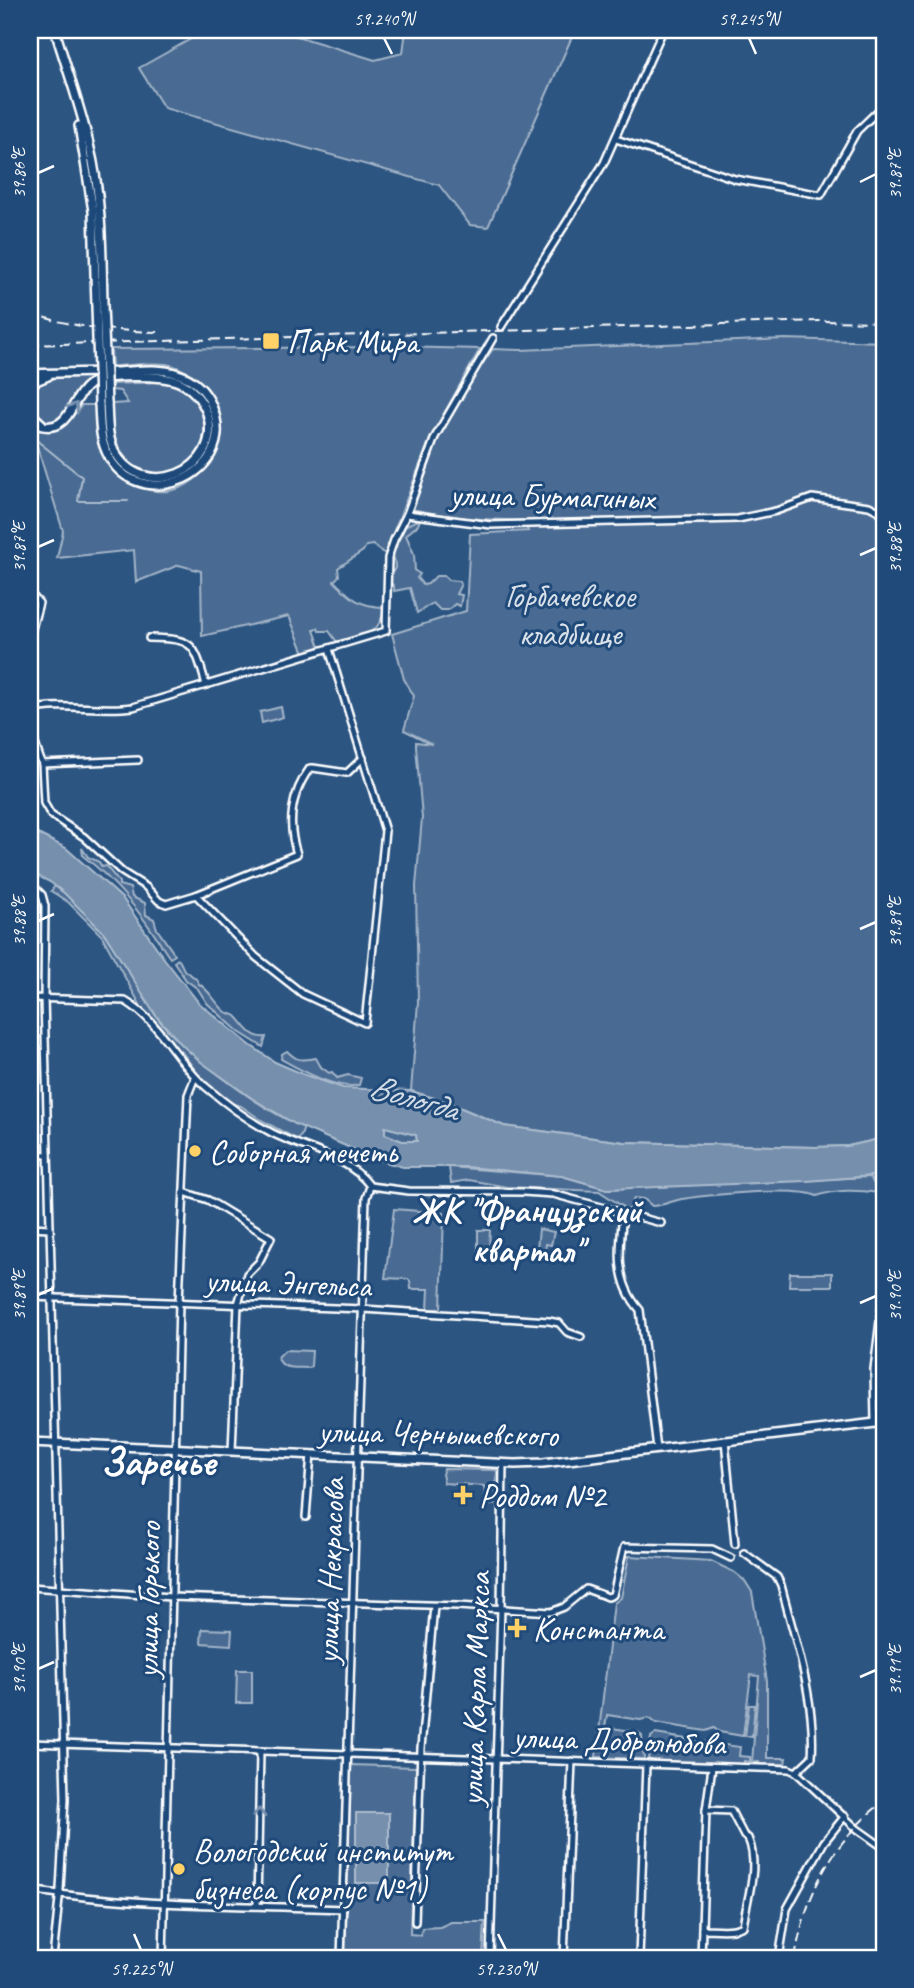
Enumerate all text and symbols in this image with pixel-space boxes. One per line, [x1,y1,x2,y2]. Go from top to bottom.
text: 59.240°N [354,8,417,30]
text: 59.245°N [719,8,782,30]
text: 39.86°E [8,145,30,198]
text: 39.87°E [884,146,906,199]
place label: Парк Мира [287,321,420,363]
marker: Парк Мира [261,331,281,351]
one-way arrow [65,401,78,414]
street label: улица Бурмагиных [447,473,657,519]
text: 39.87°E [8,519,30,572]
text: 39.88°E [884,520,906,573]
park label: Горбачевское кладбище [505,575,637,655]
text: 39.88°E [8,893,30,946]
text: 39.89°E [884,894,906,947]
water label: Вологда [364,1063,467,1133]
place label: Соборная мечеть [209,1131,400,1173]
marker: Соборная мечеть [187,1143,203,1159]
district label: ЖК "Французский квартал" [412,1188,644,1273]
street label: улица Энгельса [202,1259,373,1307]
text: 39.89°E [8,1267,30,1320]
text: 39.90°E [884,1268,906,1321]
street label: улица Чернышевского [316,1410,559,1456]
district label: Заречье [100,1437,218,1487]
street label: улица Некрасова [306,1475,354,1667]
place label: Роддом №2 [479,1475,609,1517]
marker: Роддом №2 [453,1485,473,1505]
street label: улица Горького [126,1520,170,1681]
street label: улица Карла Маркса [450,1569,500,1809]
place label: Константа [533,1608,666,1650]
marker: Константа [507,1618,527,1638]
text: 39.90°E [8,1641,30,1694]
text: 39.91°E [884,1642,906,1695]
street label: улица Добролюбова [510,1715,728,1765]
one-way arrow [251,1807,267,1818]
place label: Вологодский институт бизнеса (корпус №1) [193,1830,455,1910]
marker: Вологодский институт бизнеса (корпус №1) [171,1861,187,1877]
text: 59.225°N [111,1958,174,1980]
text: 59.230°N [476,1958,539,1980]

